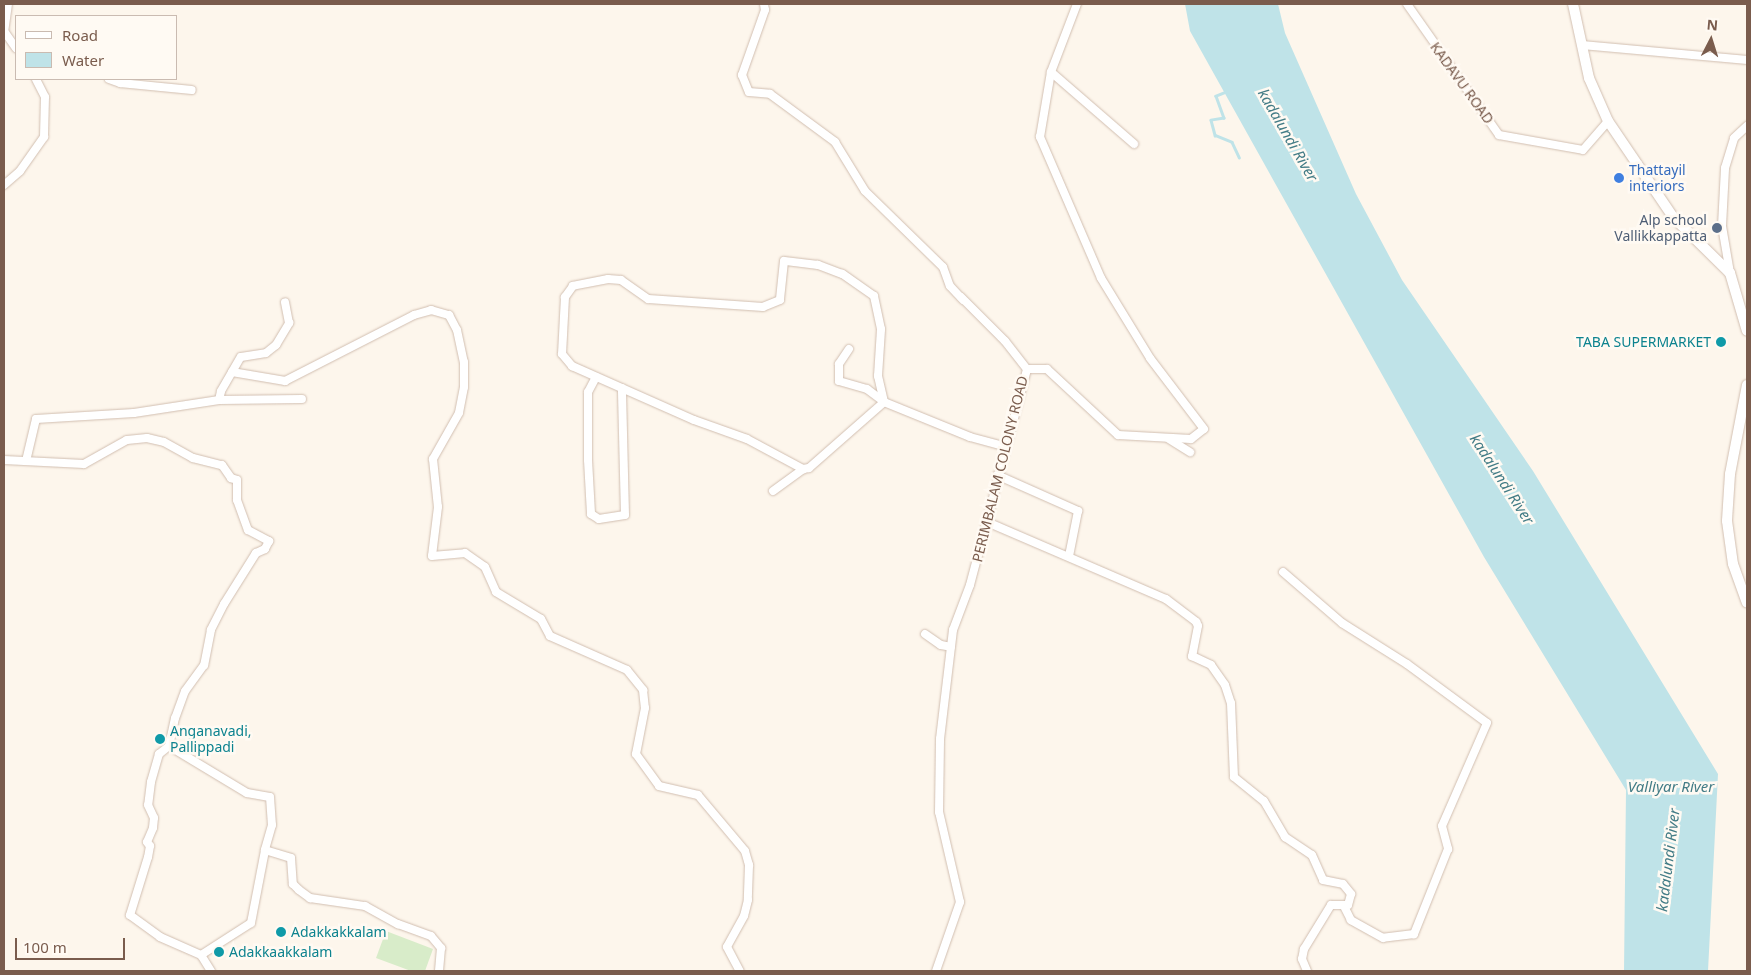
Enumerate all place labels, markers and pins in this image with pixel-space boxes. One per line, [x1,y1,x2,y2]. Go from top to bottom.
place label: Thattayil interiors [1629,162,1686,194]
marker: Thattayil interiors [1613,172,1625,184]
place label: Alp school Vallikkappatta [1614,212,1707,244]
marker: Alp school Vallikkappatta [1711,222,1723,234]
place label: TABA SUPERMARKET [1576,334,1711,350]
marker: TABA SUPERMARKET [1715,336,1727,348]
place label: Anganavadi, Pallippadi [170,723,252,756]
marker: Anganavadi, Pallippadi [154,733,166,745]
place label: Adakkakkalam [291,924,387,940]
marker: Adakkakkalam [275,926,287,938]
place label: Adakkaakkalam [229,944,332,960]
marker: Adakkaakkalam [213,946,225,958]

